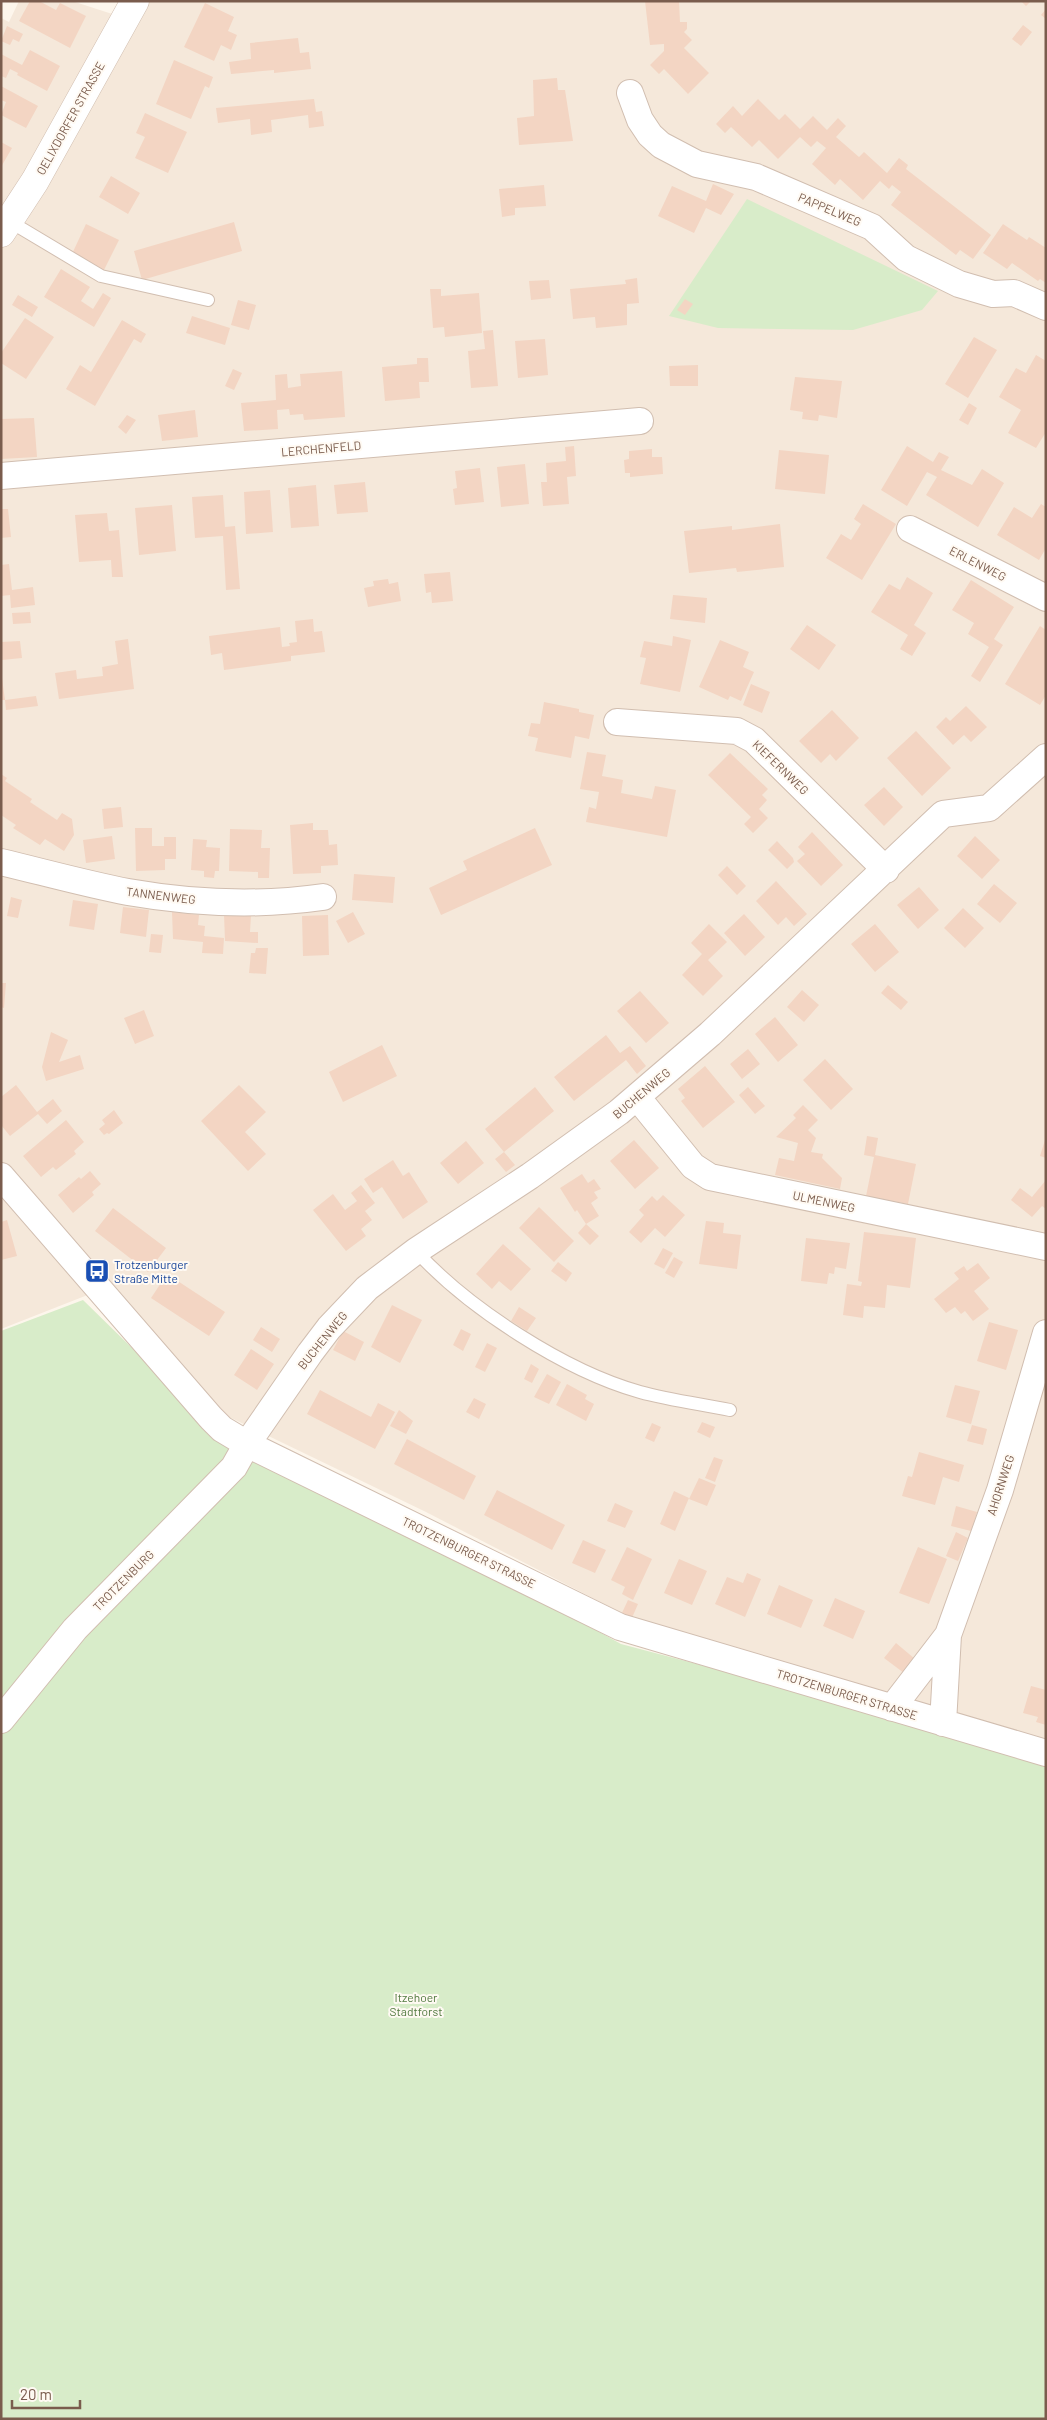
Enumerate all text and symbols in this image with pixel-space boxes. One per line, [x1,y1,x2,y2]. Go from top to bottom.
street label: OELIXDORFER STRASSE [33,59,107,177]
street label: PAPPELWEG [796,189,864,229]
street label: LERCHENFELD [281,438,361,458]
street label: ERLENWEG [947,543,1009,583]
street label: KIEFERNWEG [750,737,812,797]
street label: TANNENWEG [126,884,196,906]
street label: BUCHENWEG [609,1065,673,1121]
street label: ULMENWEG [791,1188,857,1214]
place label: Trotzenburger Straße Mitte [114,1257,189,1285]
bus stop icon: Trotzenburger Straße Mitte [84,1258,110,1284]
street label: BUCHENWEG [294,1308,350,1372]
street label: AHORNWEG [984,1453,1016,1517]
street label: TROTZENBURGER STRASSE [400,1514,538,1590]
street label: TROTZENBURG [90,1547,156,1613]
street label: TROTZENBURGER STRASSE [775,1666,919,1722]
park label: Itzehoer Stadtforst [389,1990,443,2018]
scale bar [12,2378,80,2410]
text: 20 m [20,2385,52,2403]

